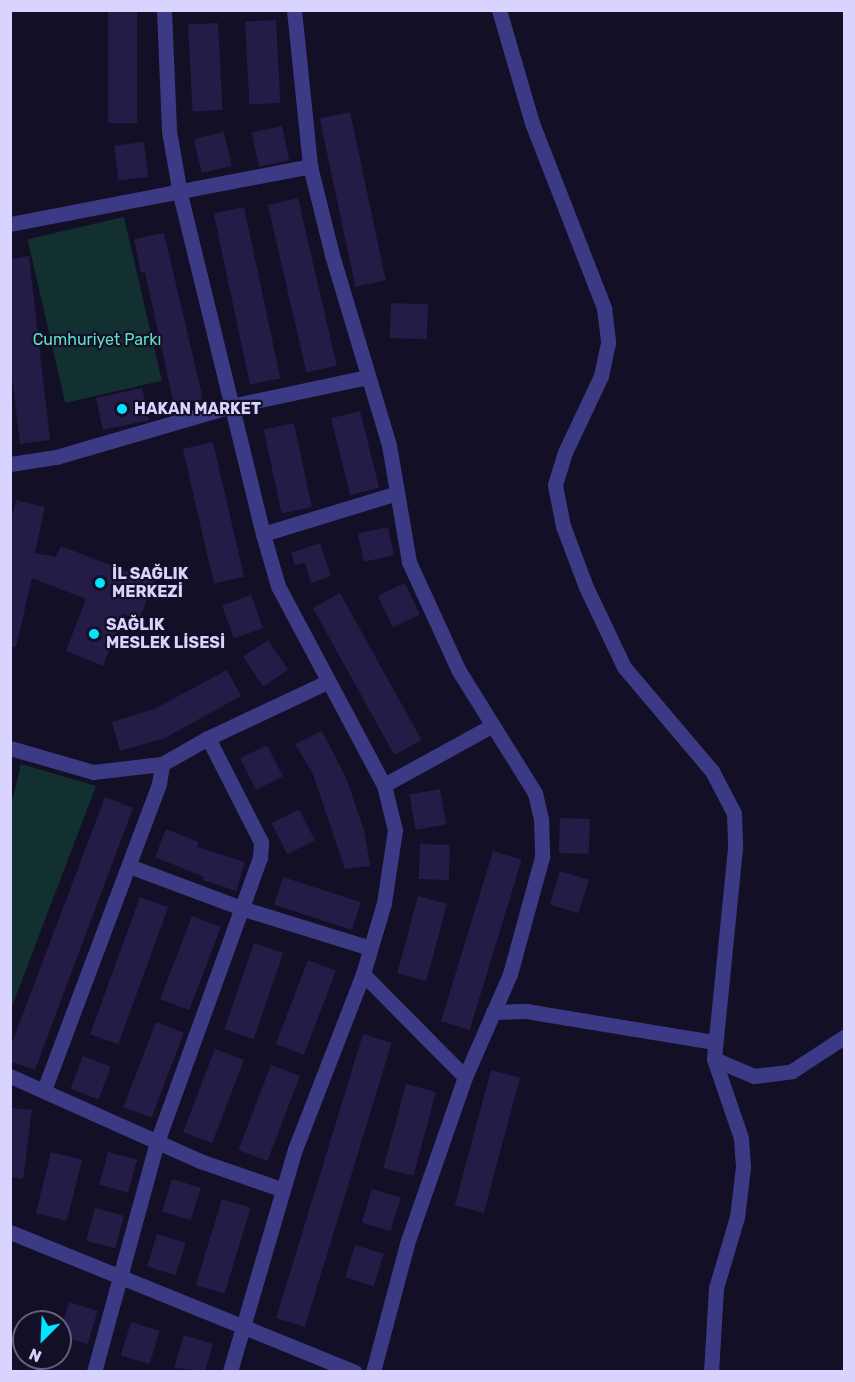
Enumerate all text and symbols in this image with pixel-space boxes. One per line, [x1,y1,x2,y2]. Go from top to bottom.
park label: Cumhuriyet Parkı [33,330,161,350]
place label: HAKAN MARKET [134,399,261,419]
marker: HAKAN MARKET [115,402,129,416]
place label: İL SAĞLIK MERKEZİ [112,564,189,602]
marker: İL SAĞLIK MERKEZİ [93,576,107,590]
place label: SAĞLIK MESLEK LİSESİ [106,615,225,653]
marker: SAĞLIK MESLEK LİSESİ [87,627,101,641]
north arrow [12,1310,72,1370]
text: N [26,1344,44,1366]

